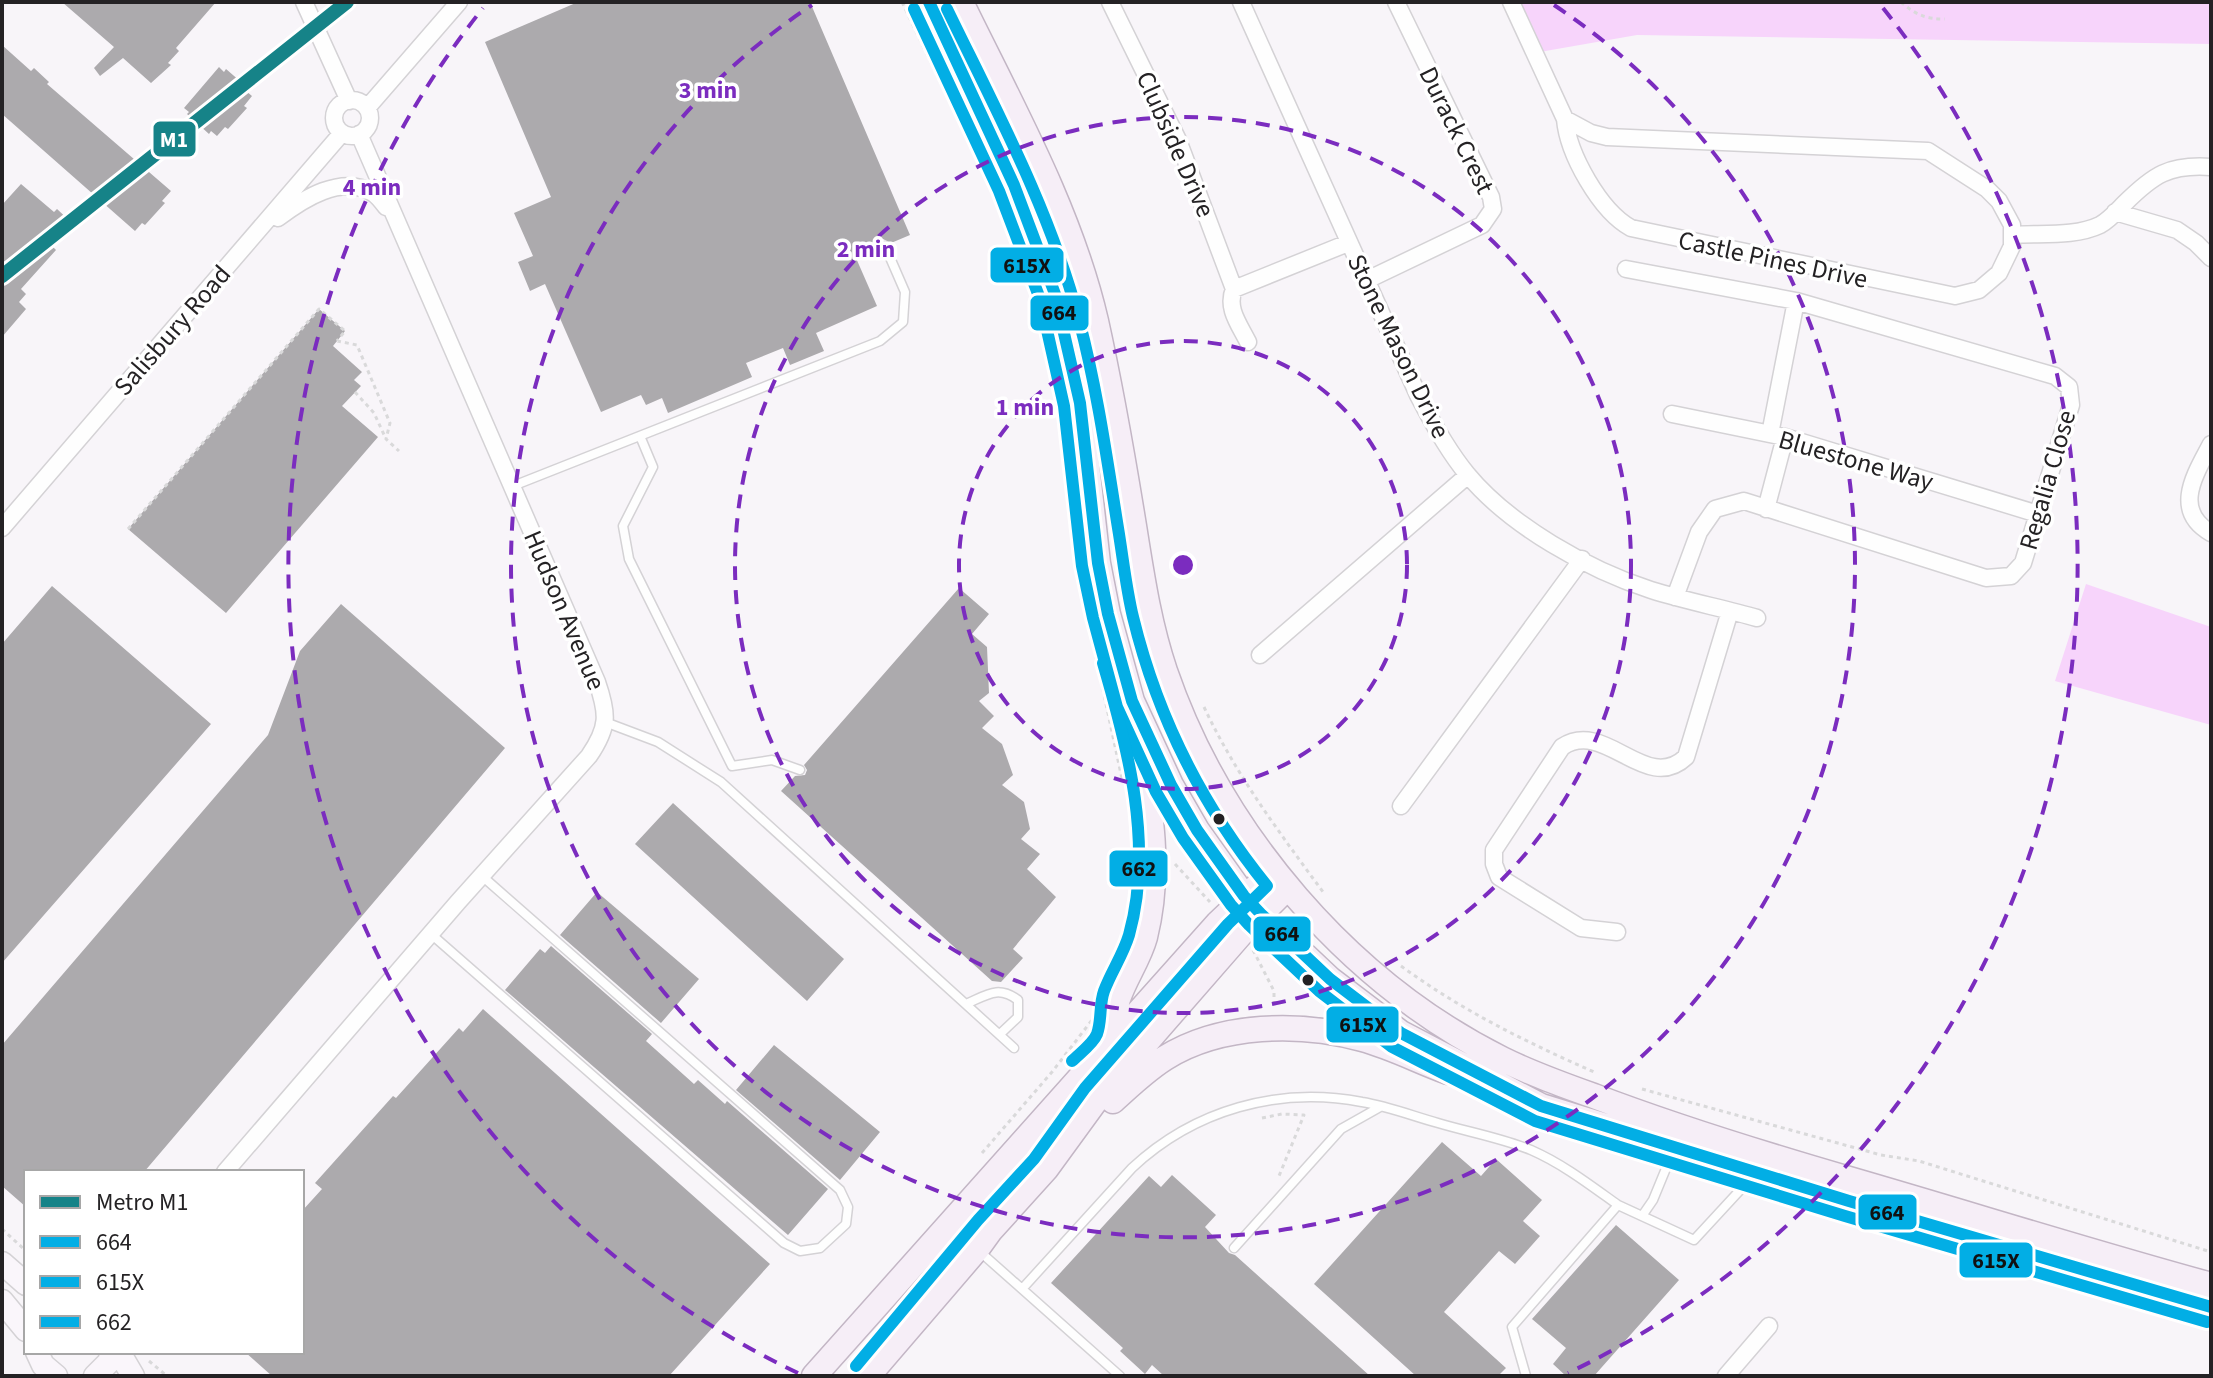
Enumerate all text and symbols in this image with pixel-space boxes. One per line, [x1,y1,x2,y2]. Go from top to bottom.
street label: Durack Crest [1410,60,1503,200]
street label: Clubside Drive [1127,65,1224,223]
text: 3 min [679,73,737,108]
line badge: M1 [152,120,197,158]
text: M1 [160,124,188,156]
text: 4 min [343,170,401,205]
street label: Castle Pines Drive [1675,221,1871,298]
text: 2 min [837,232,895,267]
line badge: 615X [989,246,1065,284]
street label: Stone Mason Drive [1338,248,1459,445]
text: 615X [1003,250,1051,282]
street label: Salisbury Road [105,257,240,404]
line badge: 664 [1029,294,1090,332]
text: 664 [1042,297,1077,329]
text: 1 min [996,390,1054,425]
street label: Regalia Close [2010,406,2085,554]
street label: Bluestone Way [1774,421,1938,500]
street label: Hudson Avenue [514,525,615,696]
centre of rings [1169,551,1197,579]
unlabelled marker [1211,811,1227,827]
line badge: 662 [1108,849,1169,888]
text: 662 [1122,853,1156,885]
line badge: 664 [1252,915,1312,953]
text: 664 [1265,918,1300,950]
unlabelled marker [1300,972,1316,988]
line badge: 615X [1325,1005,1400,1044]
text: 615X [1339,1009,1387,1041]
legend [24,1170,304,1354]
text: Metro M1 [96,1185,189,1220]
line badge: 664 [1857,1193,1918,1231]
text: 664 [1870,1197,1905,1229]
text: 664 [96,1225,132,1260]
line badge: 615X [1958,1241,2034,1279]
text: 615X [1972,1245,2020,1277]
text: 615X [96,1265,144,1300]
text: 662 [96,1305,132,1340]

